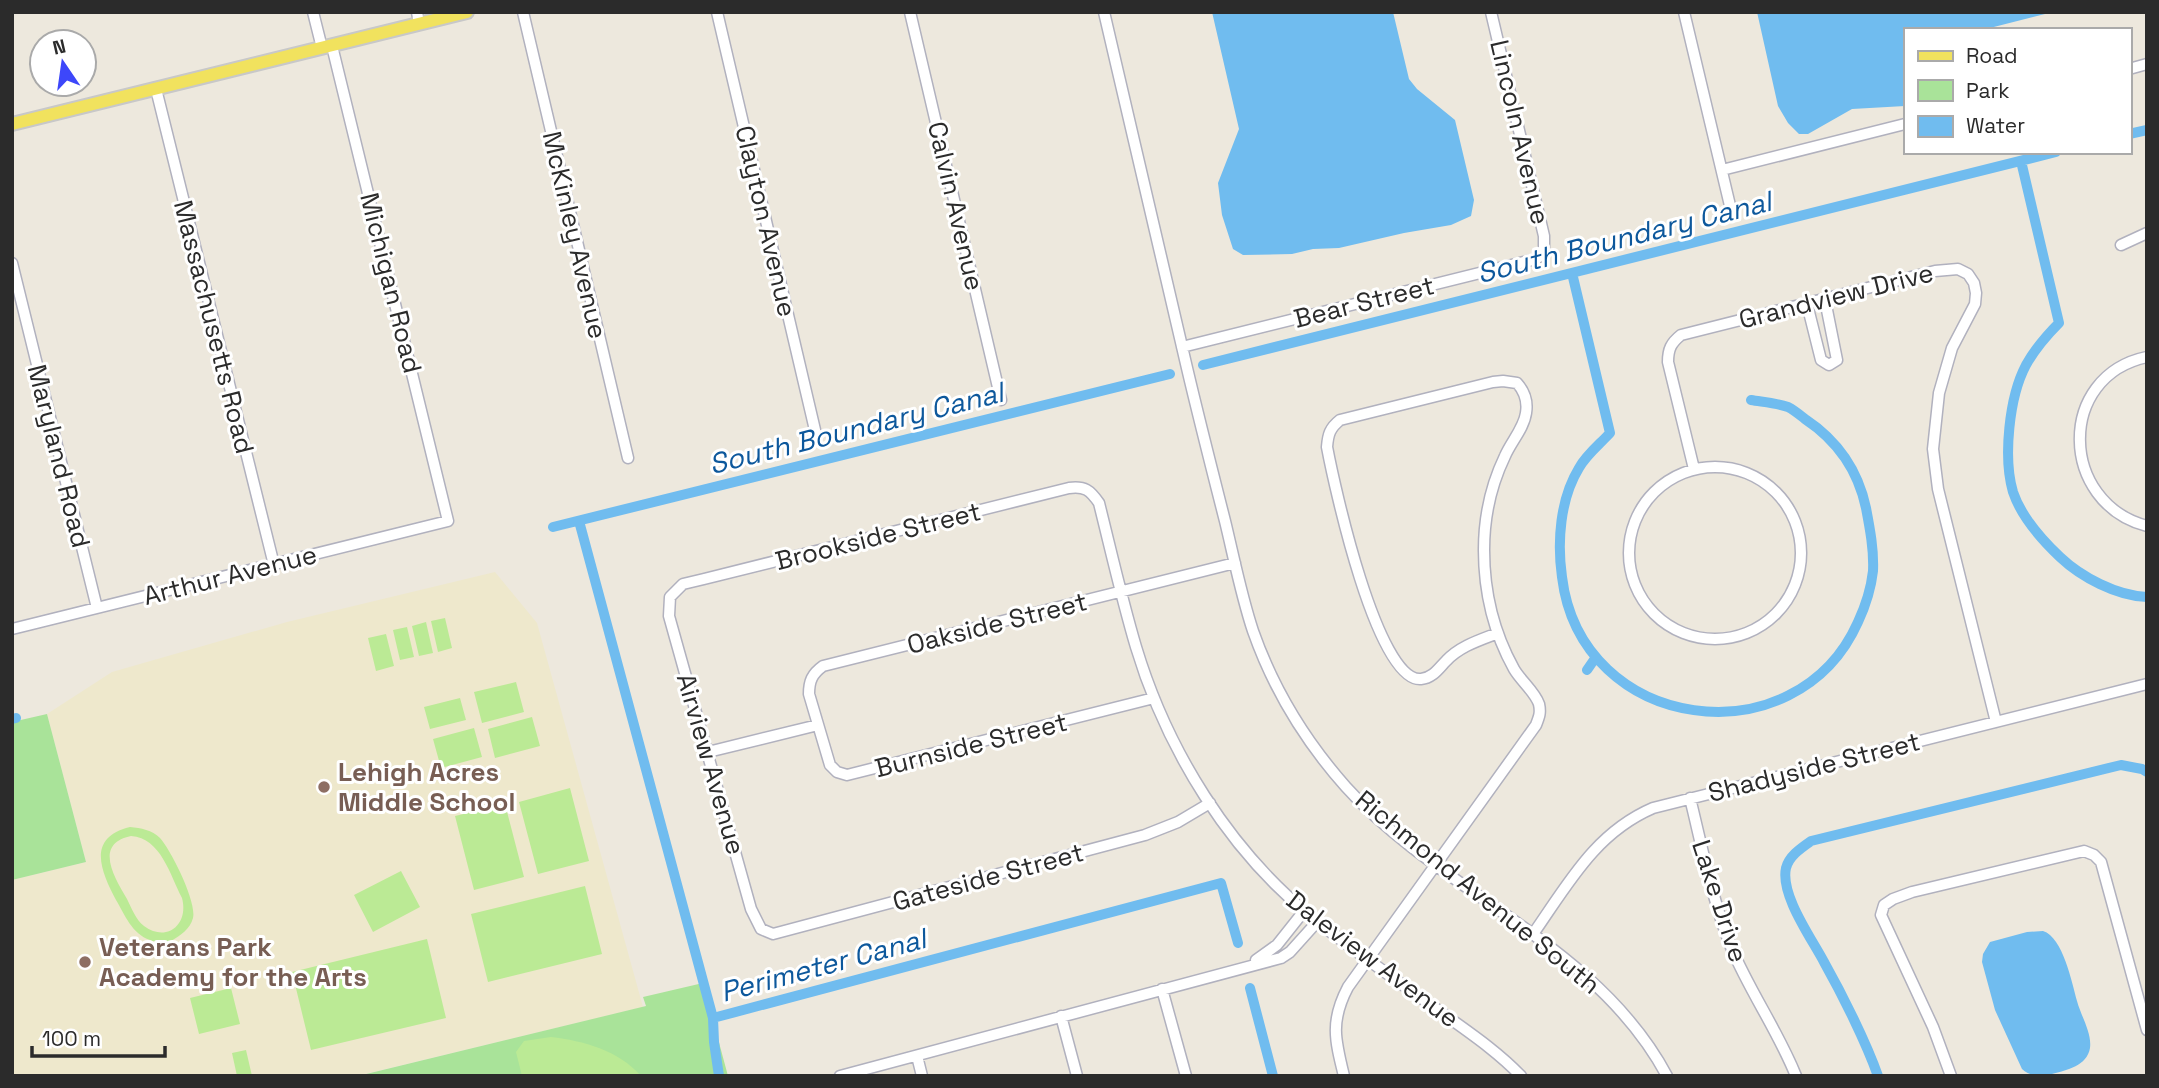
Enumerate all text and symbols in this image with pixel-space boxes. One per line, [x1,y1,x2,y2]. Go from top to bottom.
north arrow [28,28,98,98]
legend [1904,28,2131,154]
text: N [50,33,68,61]
street label: Lincoln Avenue [1482,36,1558,228]
text: Road [1966,42,2018,69]
text: Park [1966,77,2010,104]
text: Water [1966,112,2025,139]
street label: Calvin Avenue [920,118,992,294]
street label: Clayton Avenue [727,122,805,320]
street label: McKinley Avenue [535,128,615,342]
water label: South Boundary Canal [1473,182,1778,291]
street label: Michigan Road [352,189,430,377]
street label: Massachusetts Road [166,197,262,457]
street label: Grandview Drive [1735,255,1937,337]
street label: Bear Street [1290,268,1438,336]
street label: Maryland Road [20,361,98,551]
water label: South Boundary Canal [705,373,1010,482]
street label: Brookside Street [772,494,984,578]
street label: Arthur Avenue [140,537,320,613]
street label: Oakside Street [903,584,1091,662]
street label: Airview Avenue [669,669,753,859]
street label: Burnside Street [871,705,1071,785]
street label: Shadyside Street [1704,724,1924,810]
place label: Lehigh Acres Middle School [338,755,515,819]
marker: Lehigh Acres Middle School [316,779,332,795]
street label: Richmond Avenue South [1348,782,1608,1002]
street label: Gateside Street [889,835,1087,919]
street label: Lake Drive [1684,835,1756,967]
street label: Daleview Avenue [1280,883,1466,1035]
water label: Perimeter Canal [716,919,933,1010]
place label: Veterans Park Academy for the Arts [99,930,367,994]
marker: Veterans Park Academy for the Arts [77,954,93,970]
scale bar [32,1014,164,1058]
text: 100 m [42,1025,101,1052]

